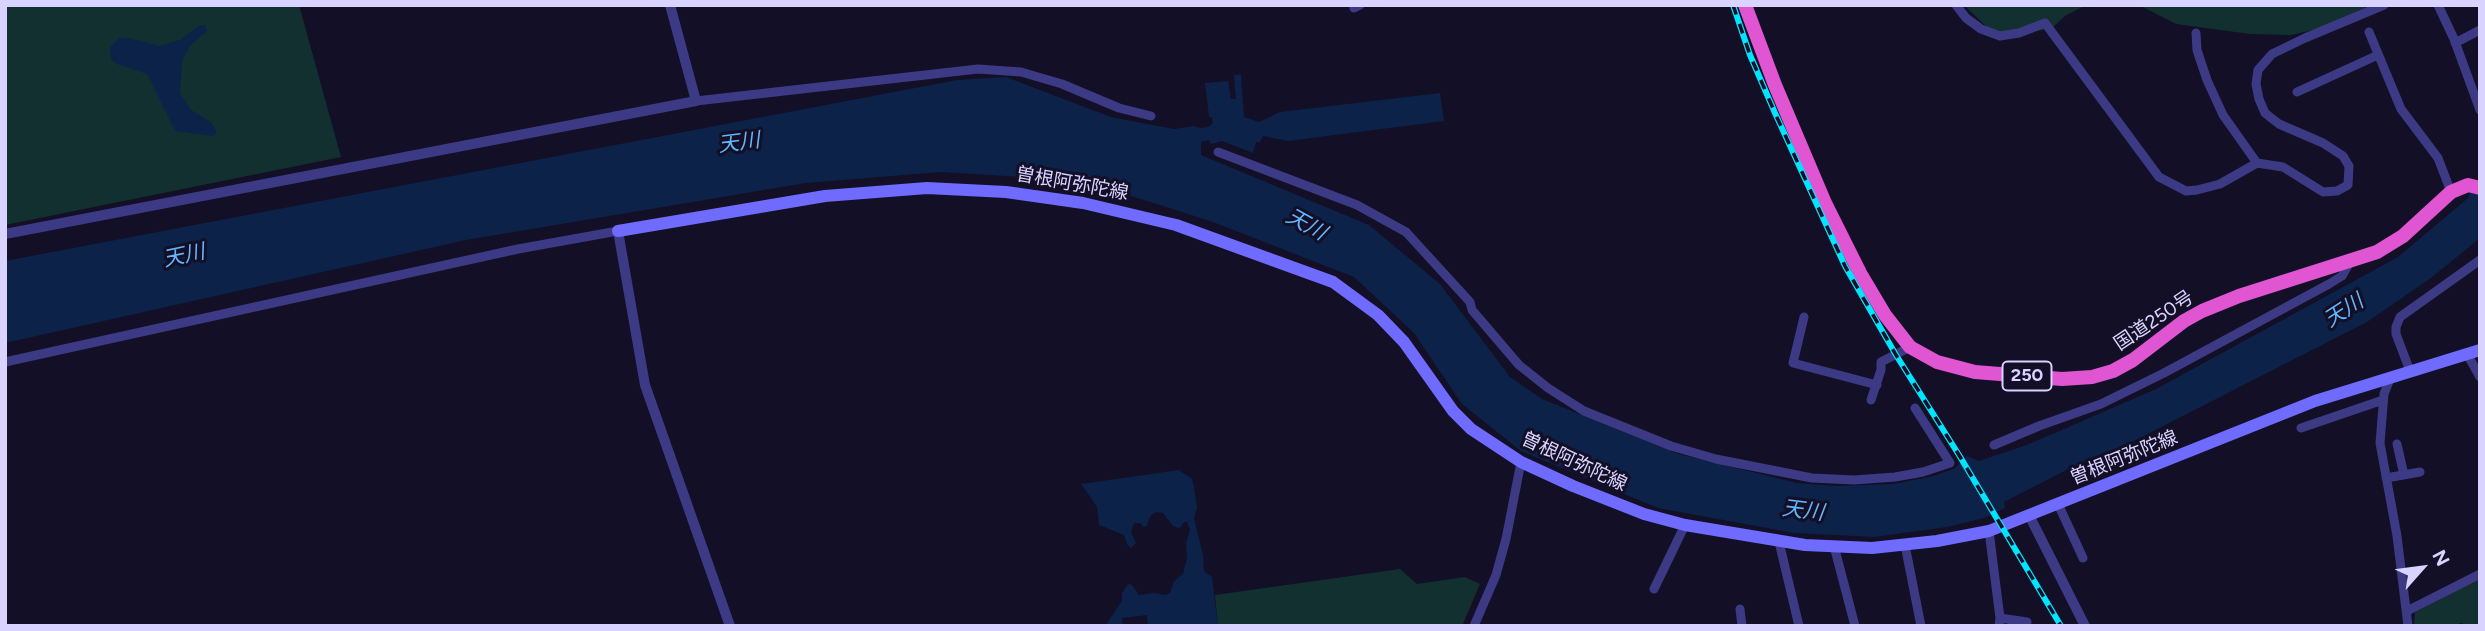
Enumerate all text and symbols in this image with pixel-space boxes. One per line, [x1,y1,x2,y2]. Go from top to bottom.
water label: 天川 [717,128,761,158]
street label: 曽根阿弥陀線 [1014,163,1130,205]
water label: 天川 [1282,204,1330,246]
water label: 天川 [161,239,207,273]
street label: 国道250号 [2110,286,2198,356]
water label: 天川 [2320,289,2368,333]
road number: 250 [2002,362,2052,390]
street label: 曽根阿弥陀線 [2067,426,2181,490]
street label: 曽根阿弥陀線 [1518,428,1630,496]
water label: 天川 [1781,496,1825,526]
north arrow [2387,533,2457,603]
text: N [2427,546,2455,570]

